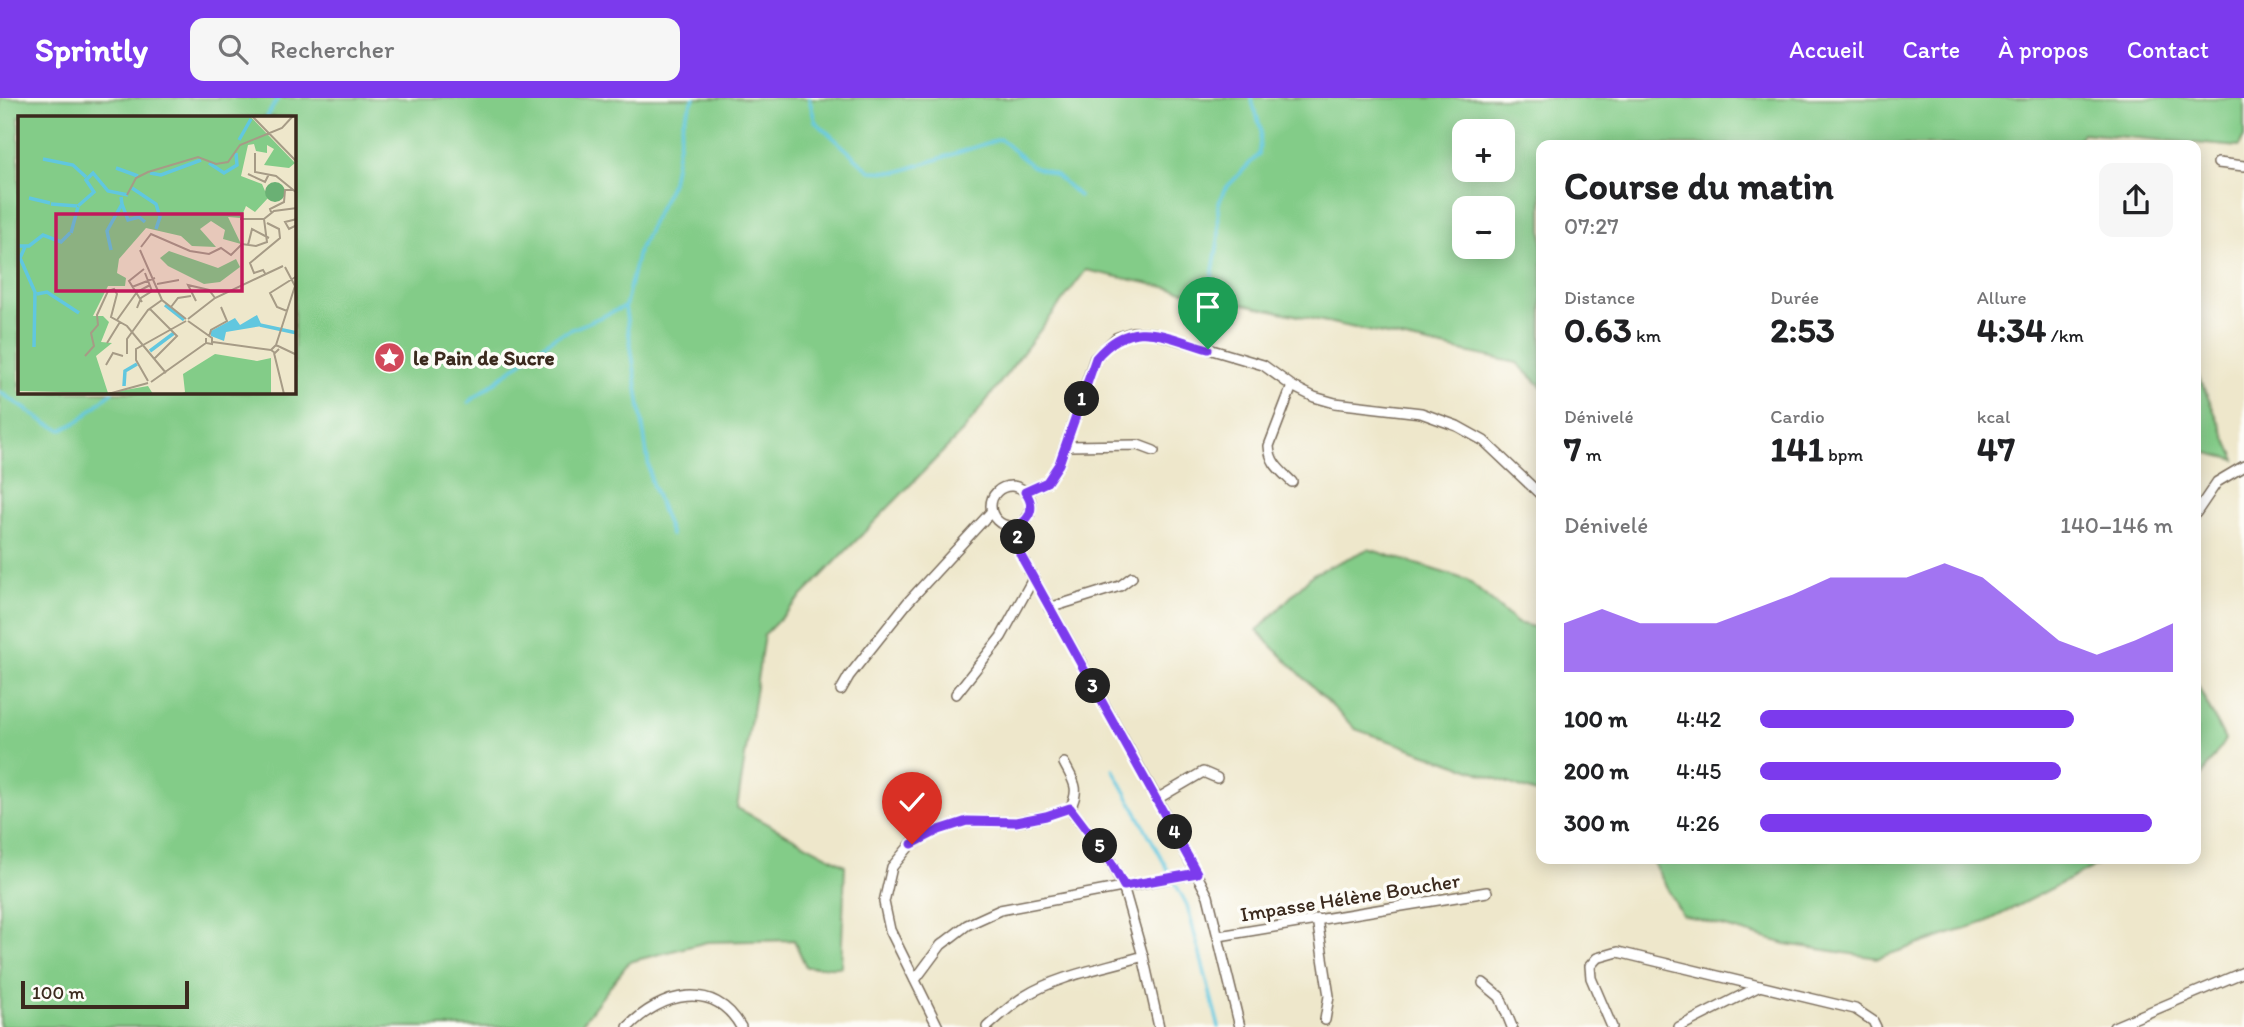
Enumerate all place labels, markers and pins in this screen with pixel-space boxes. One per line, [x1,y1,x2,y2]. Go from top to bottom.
pin [1178,277,1238,349]
place icon: le Pain de Sucre [373,340,407,374]
place label: le Pain de Sucre [413,345,555,370]
pin: 1 [1064,382,1100,416]
pin: 2 [1000,520,1036,555]
pin: 3 [1076,668,1110,704]
pin [882,772,942,844]
pin: 4 [1158,814,1192,850]
pin: 5 [1082,828,1118,864]

